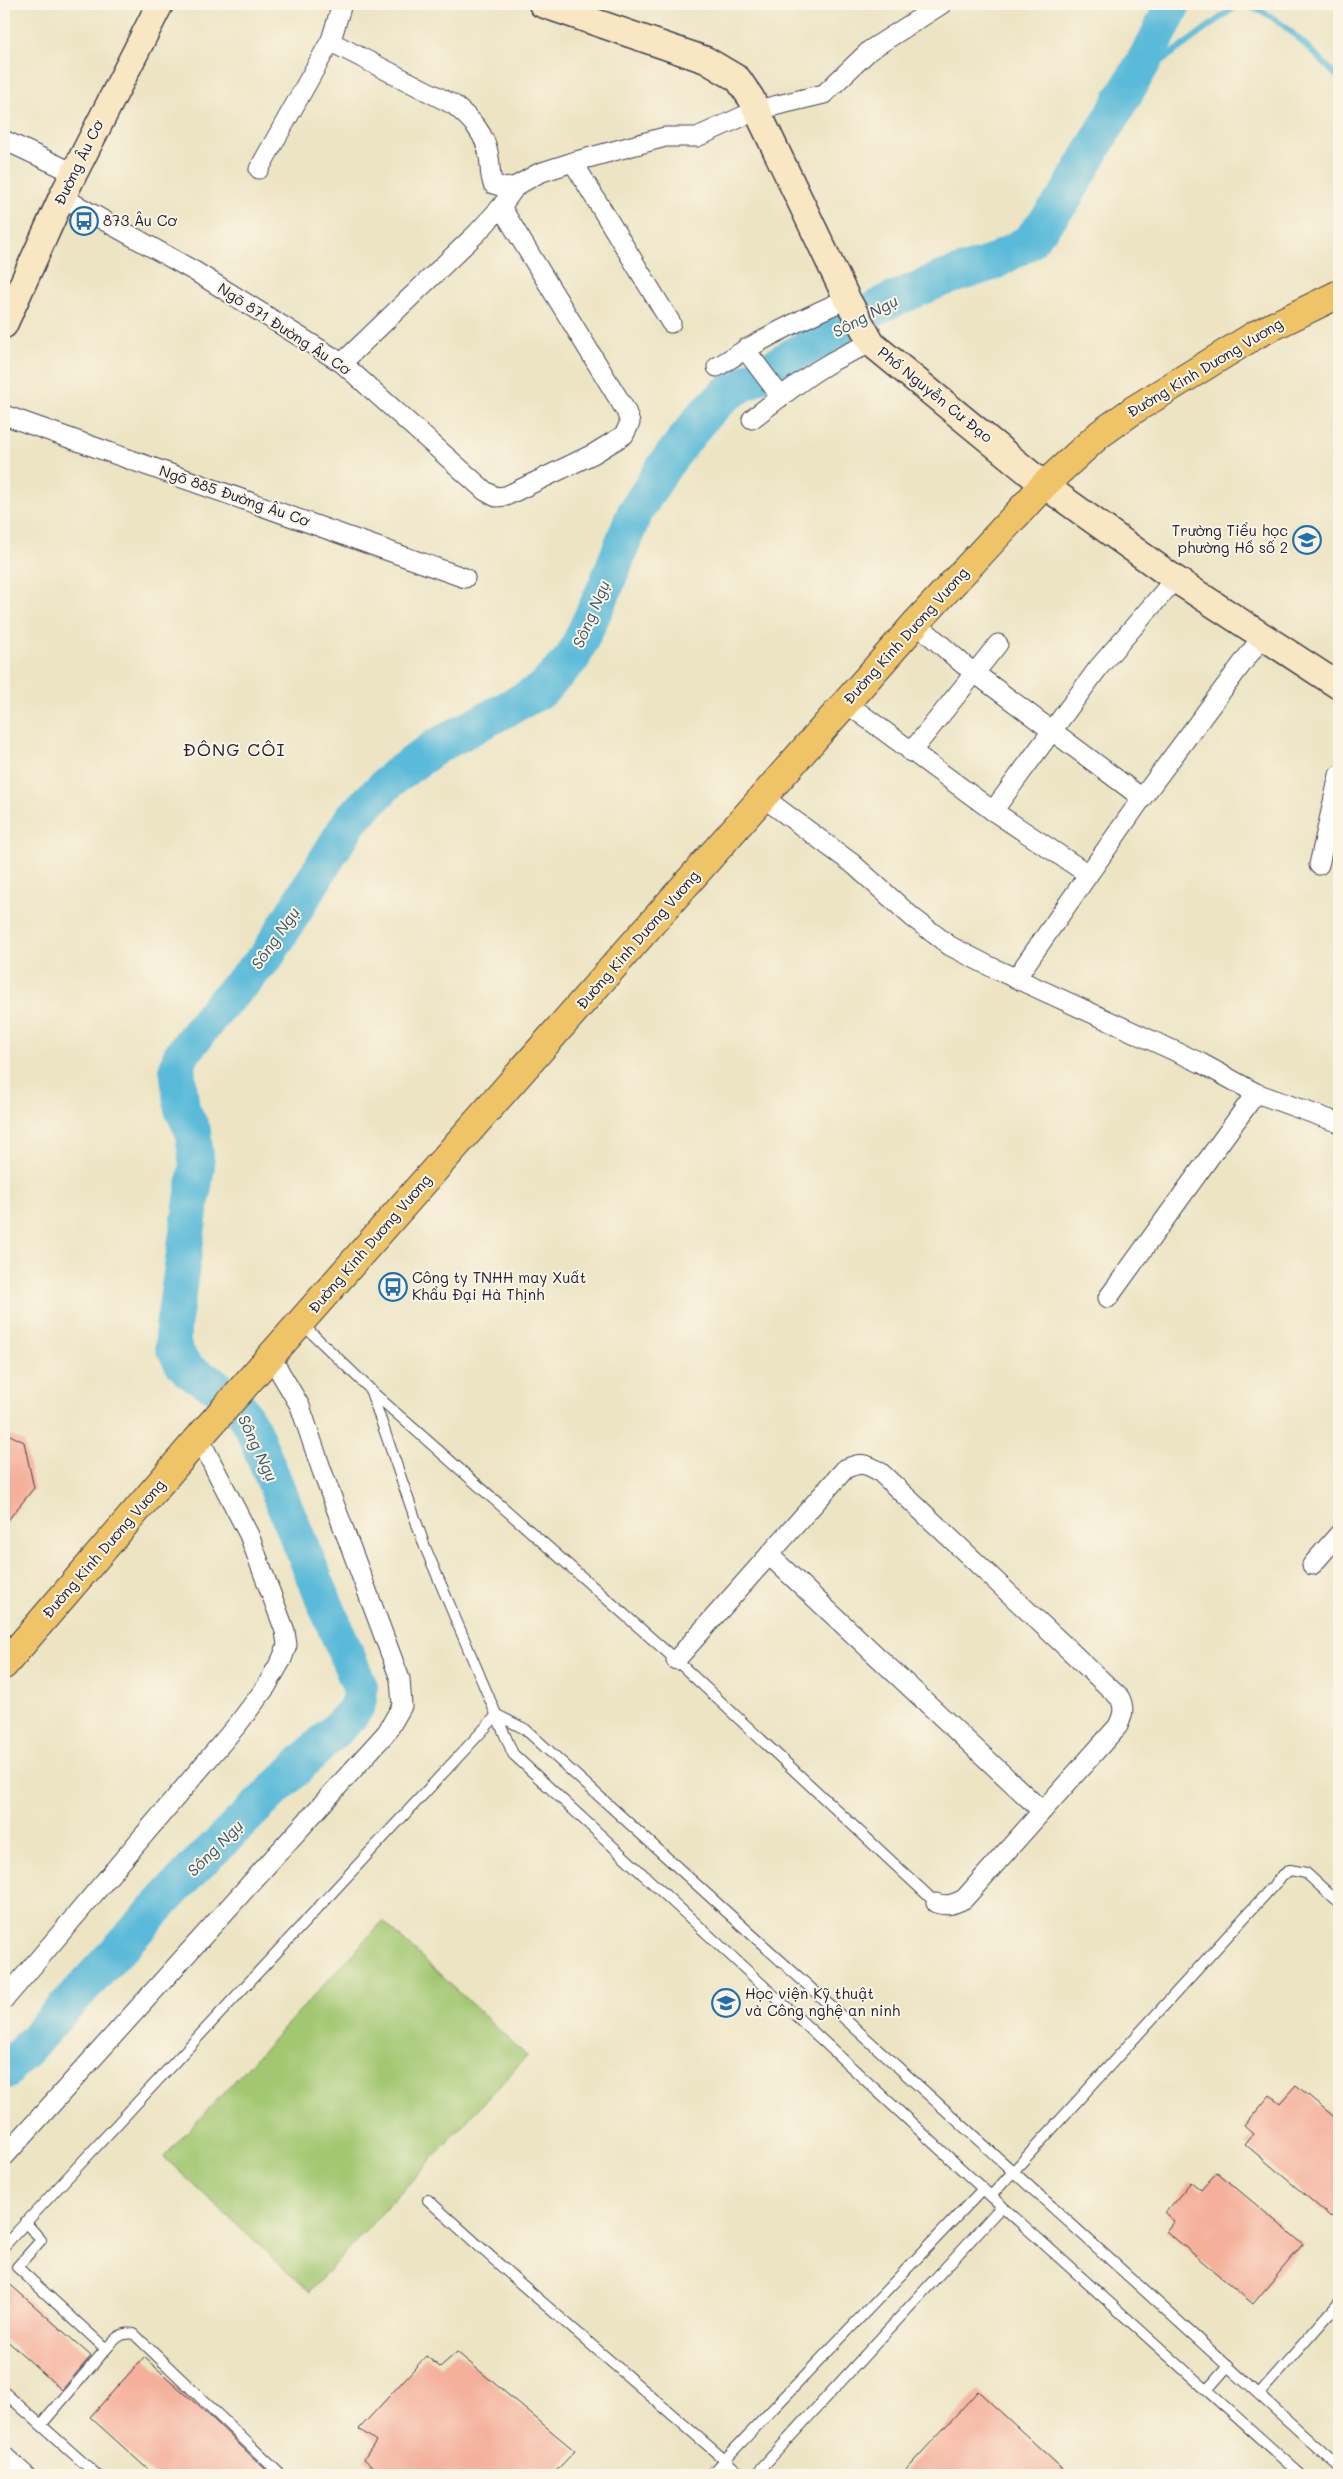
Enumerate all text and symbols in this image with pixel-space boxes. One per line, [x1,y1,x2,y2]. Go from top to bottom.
street label: Đường Âu Cơ [49,116,108,208]
bus stop icon: 873 Âu Cơ [69,206,99,236]
place label: 873 Âu Cơ [103,210,178,230]
street label: Ngõ 871 Đường Âu Cơ [214,278,356,379]
water label: Sông Ngụ [828,289,901,342]
street label: Đường Kinh Dương Vương [1123,313,1286,422]
street label: Phố Nguyễn Cư Đạo [874,342,997,447]
street label: Ngõ 885 Đường Âu Cơ [157,460,313,530]
place label: Trường Tiểu học phường Hồ số 2 [1172,520,1288,557]
school or university icon: Trường Tiểu học phường Hồ số 2 [1292,525,1322,555]
street label: Đường Kinh Dương Vương [838,562,972,708]
water label: Sông Ngụ [567,577,614,651]
district label: ĐÔNG CÔI [183,737,285,761]
street label: Đường Kinh Dương Vương [571,865,703,1013]
water label: Sông Ngụ [245,902,304,973]
street label: Đường Kinh Dương Vương [303,1169,435,1317]
place label: Công ty TNHH may Xuất Khẩu Đại Hà Thịnh [412,1267,586,1304]
bus stop icon: Công ty TNHH may Xuất Khẩu Đại Hà Thịnh [378,1272,408,1302]
water label: Sông Ngụ [234,1411,283,1485]
street label: Đường Kinh Dương Vương [37,1474,169,1622]
water label: Sông Ngụ [182,1815,247,1880]
place label: Học viện Kỹ thuật và Công nghệ an ninh [745,1983,900,2020]
school or university icon: Học viện Kỹ thuật và Công nghệ an ninh [711,1988,741,2018]

